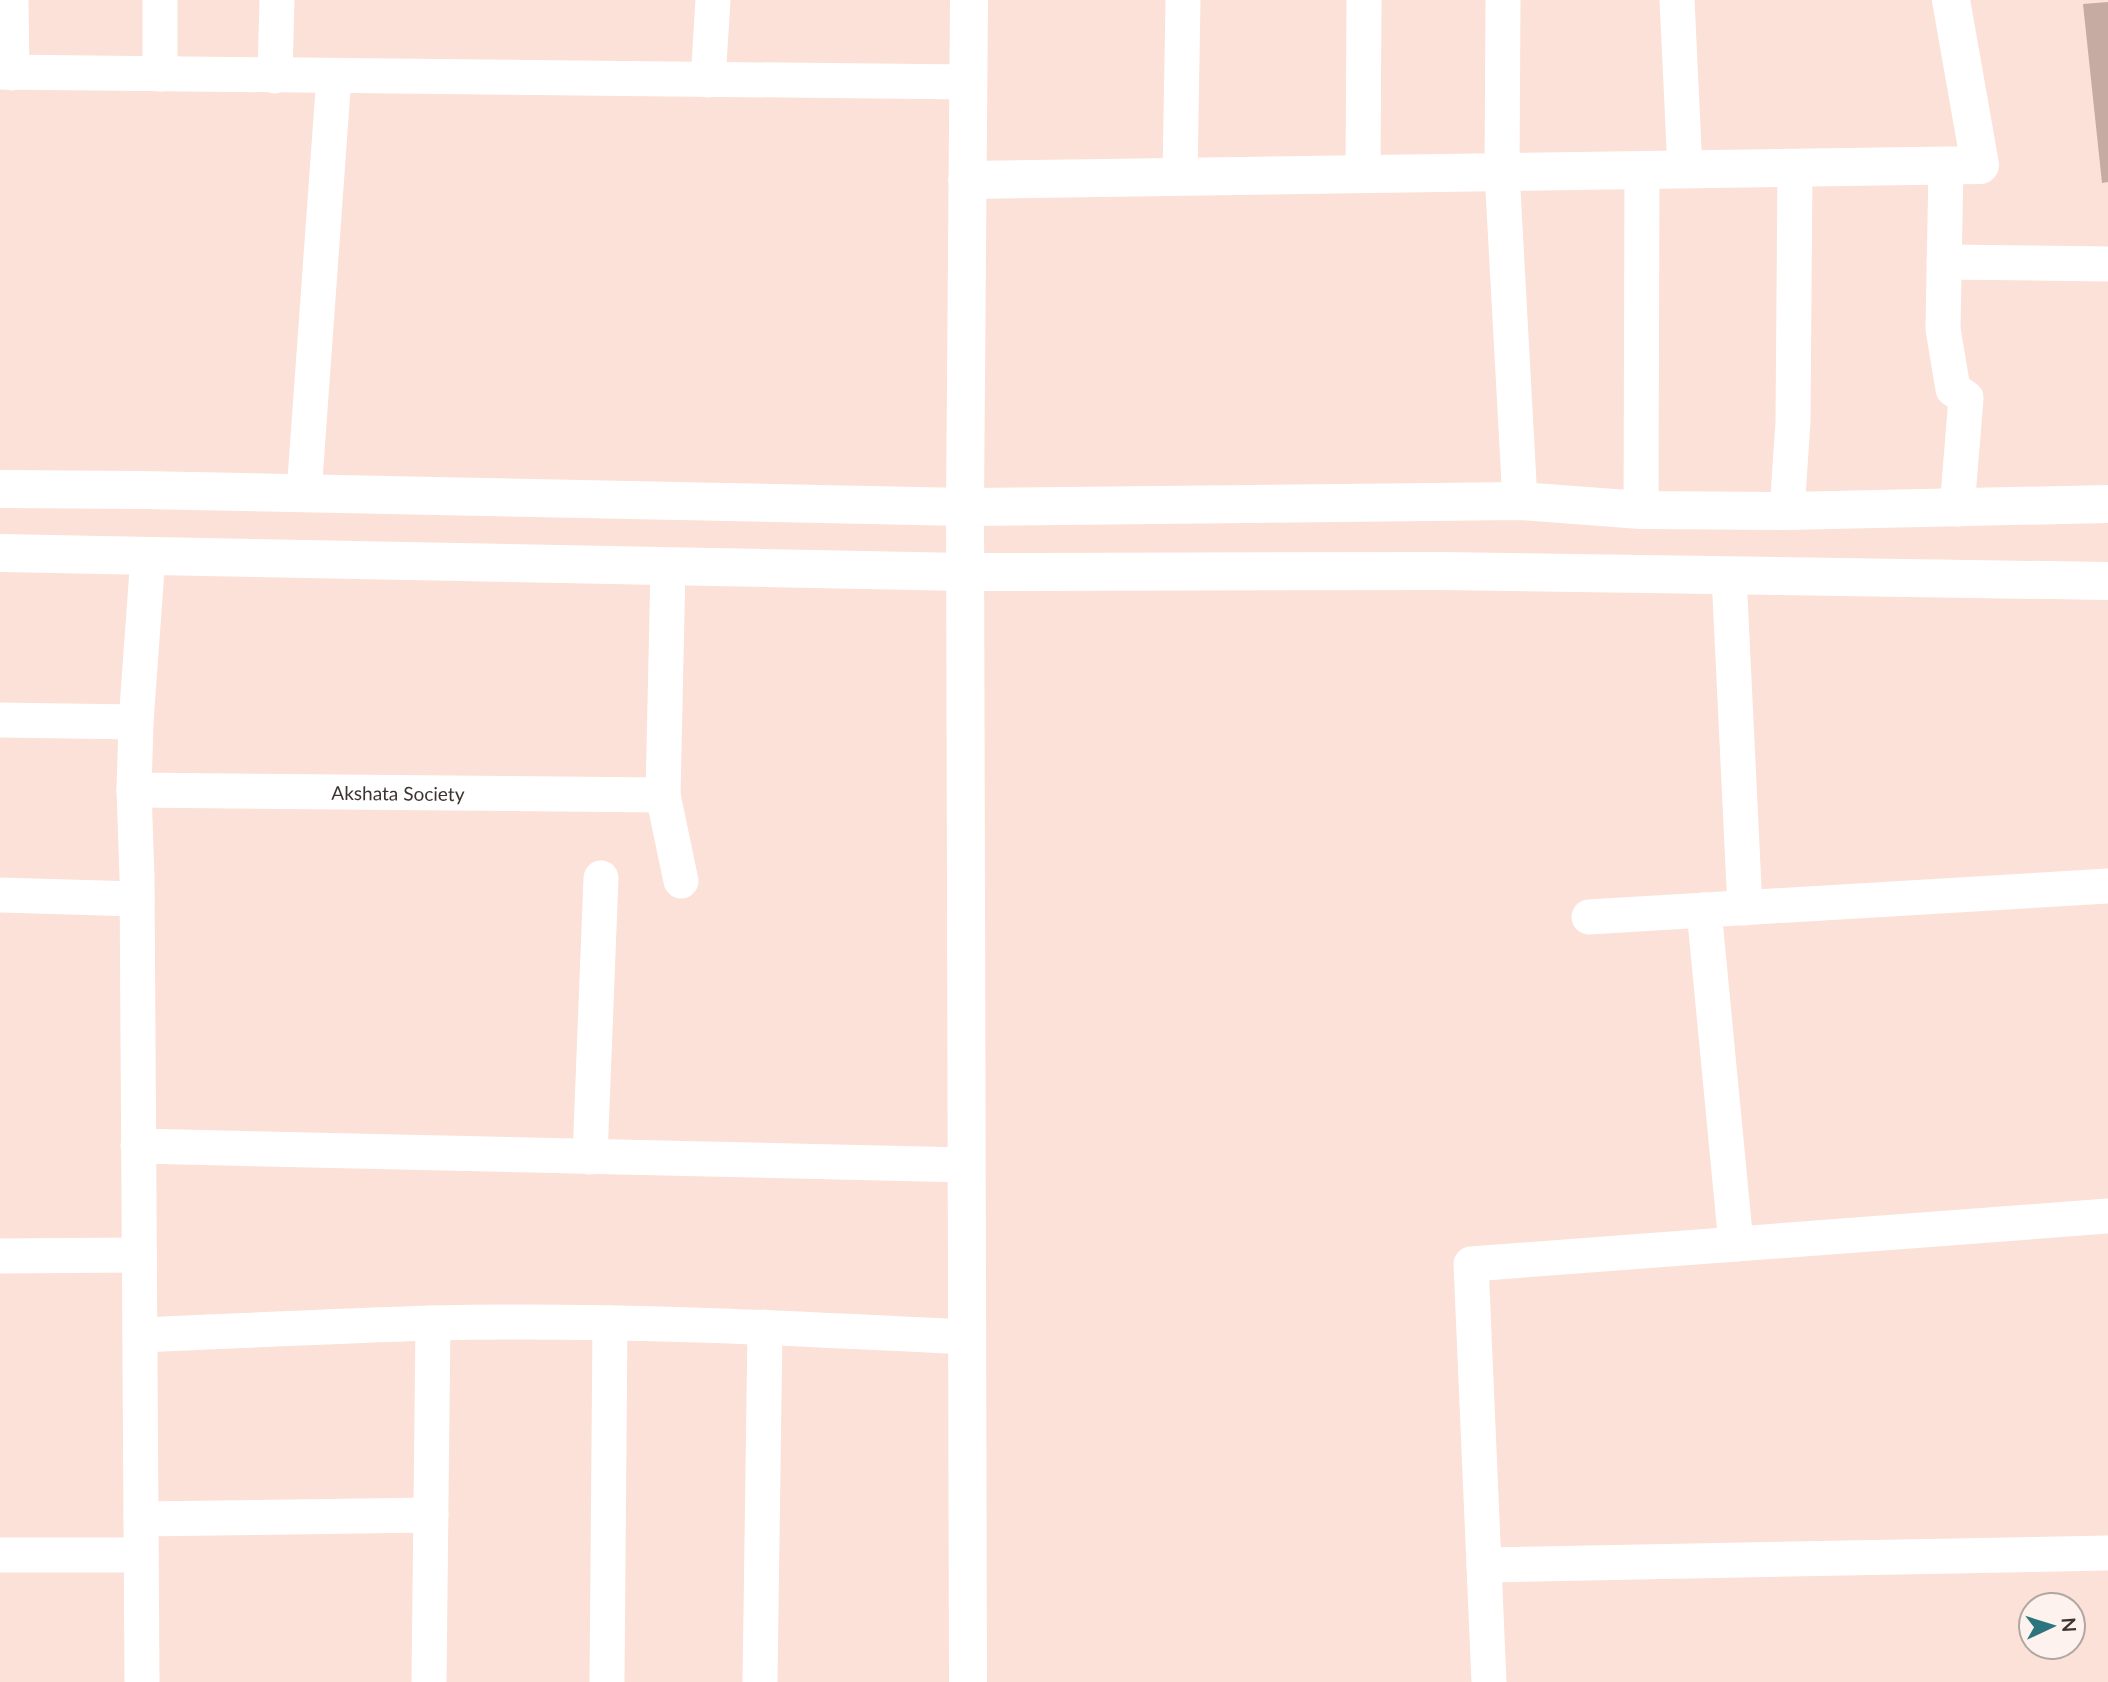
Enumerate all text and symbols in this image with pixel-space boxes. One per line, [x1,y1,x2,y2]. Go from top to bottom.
street label: Akshata Society [331,780,465,805]
north arrow [2017,1591,2087,1661]
text: N [2057,1617,2081,1633]

